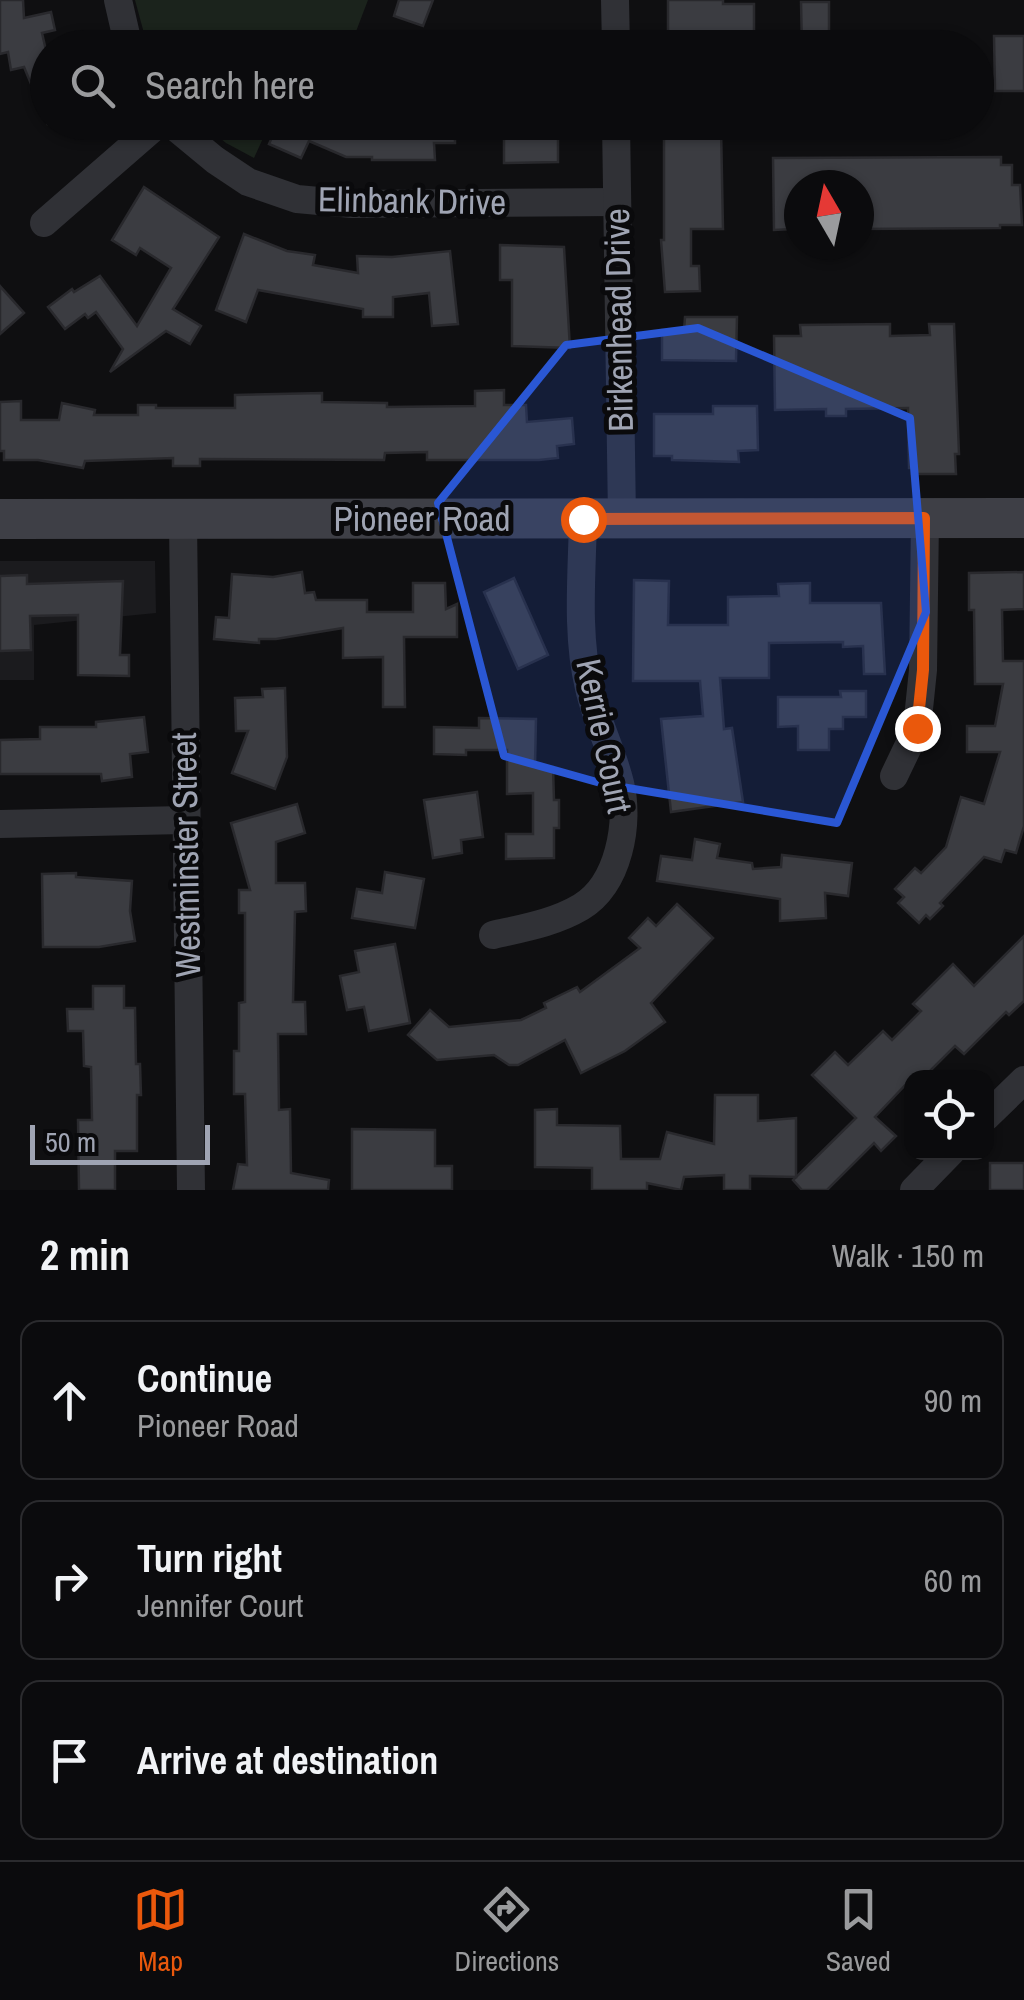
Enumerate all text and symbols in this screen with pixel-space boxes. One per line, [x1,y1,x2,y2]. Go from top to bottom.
search box [30,30,994,140]
icon: search [65,58,120,113]
text: Search here [145,60,315,111]
north arrow [784,170,874,260]
street label: Elinbank Drive [317,175,507,226]
street label: Birkenhead Drive [593,208,644,432]
street label: Pioneer Road [333,495,511,542]
route start [561,497,607,543]
street label: Kerrie Court [565,655,644,817]
route end [895,706,941,752]
street label: Westminster Street [160,732,211,978]
map controls [904,1070,994,1160]
button: locate [904,1070,994,1160]
scale bar [30,1120,210,1164]
text: 50 m [45,1123,96,1161]
text: 2 min [40,1227,130,1283]
text: Walk · 150 m [832,1234,984,1277]
text: Continue [137,1353,272,1404]
icon: ahead [42,1373,97,1428]
text: 90 m [924,1379,982,1422]
text: Pioneer Road [137,1404,299,1447]
text: Turn right [137,1533,282,1584]
icon: right [42,1553,97,1608]
text: 60 m [924,1559,982,1602]
text: Jennifer Court [137,1584,303,1627]
icon: arrive [42,1733,97,1788]
text: Arrive at destination [137,1735,438,1786]
tab: Map [133,1882,188,1980]
tab: Directions [455,1882,559,1980]
tab: Saved [826,1882,891,1980]

